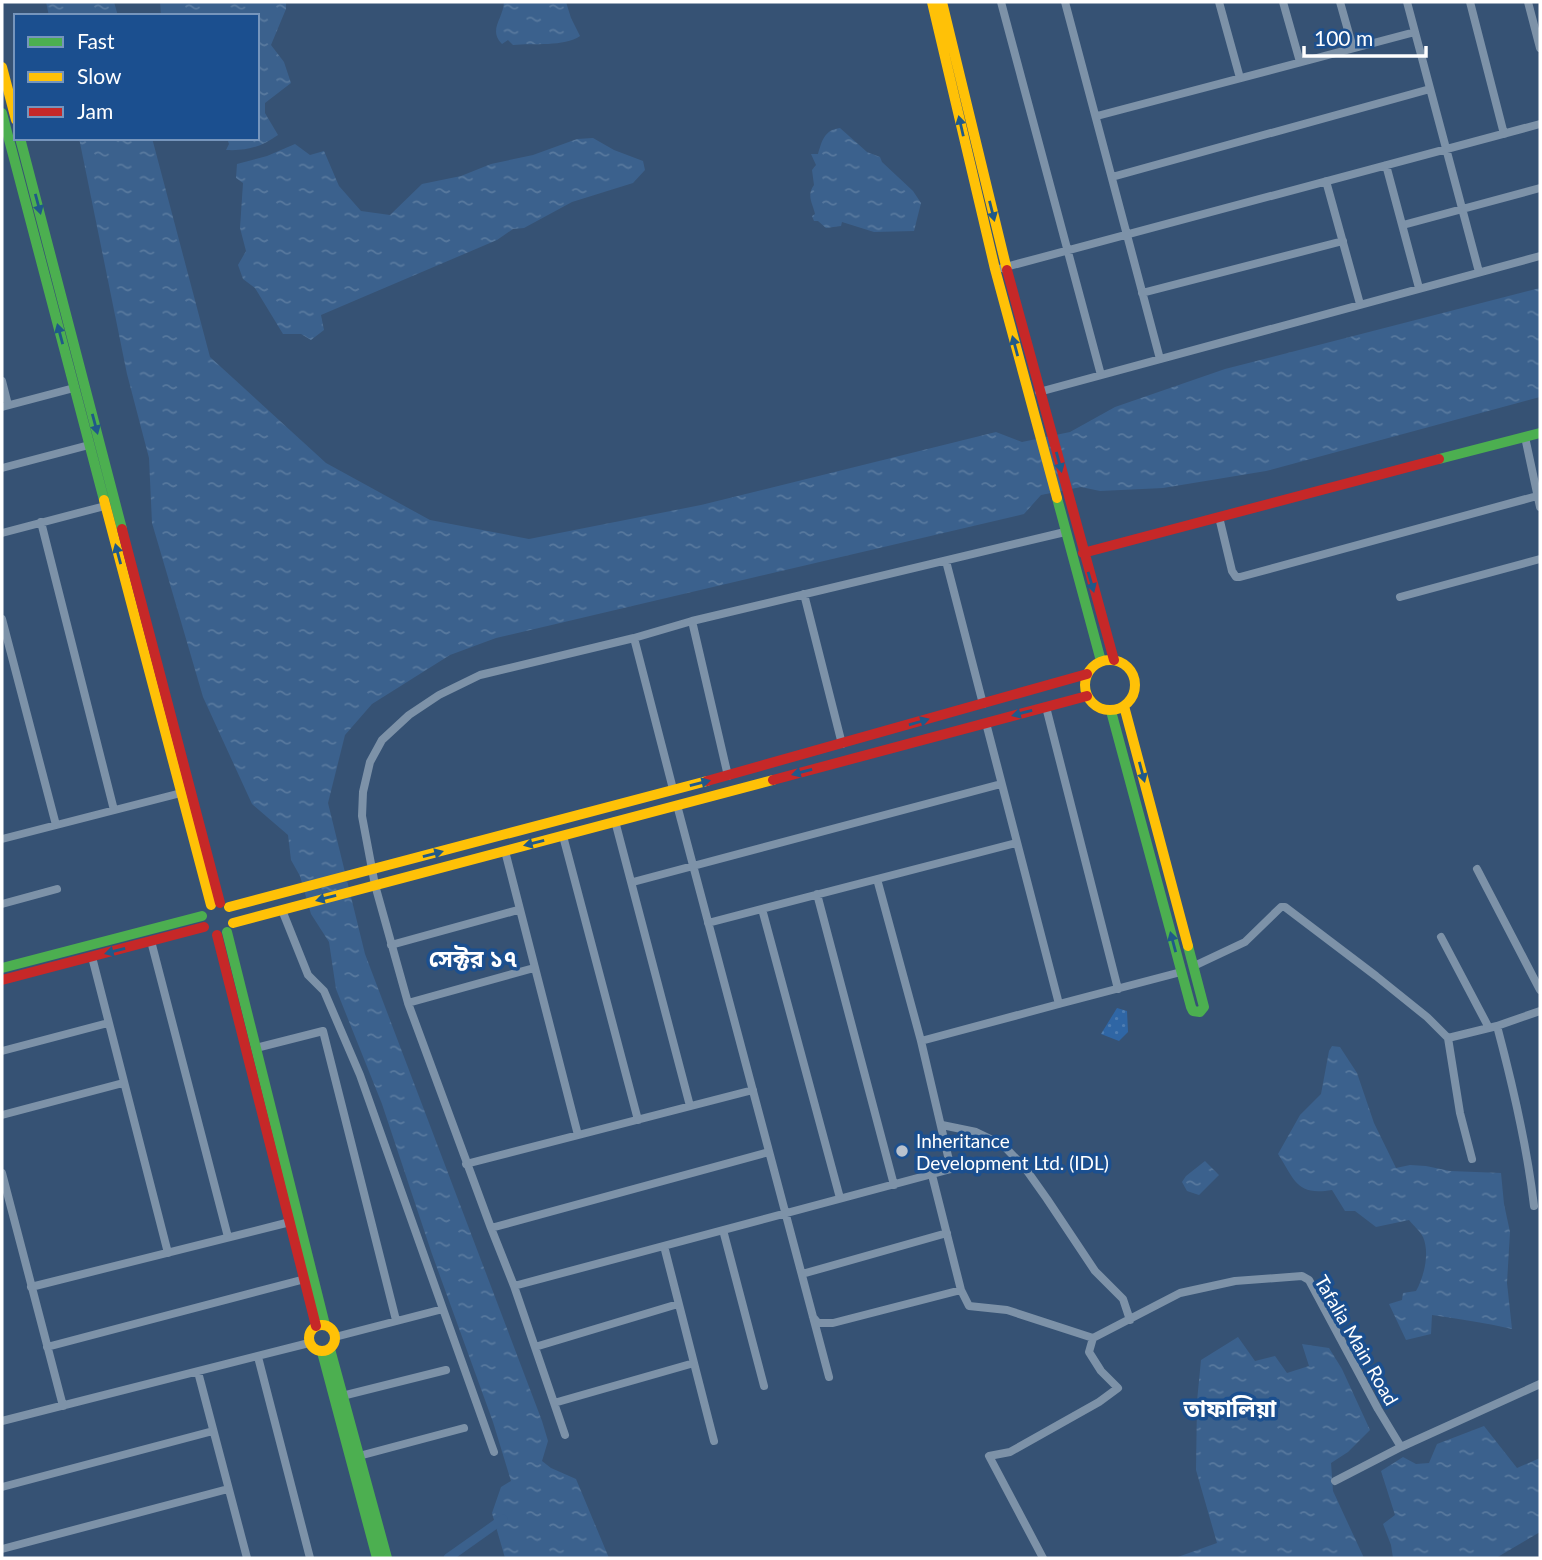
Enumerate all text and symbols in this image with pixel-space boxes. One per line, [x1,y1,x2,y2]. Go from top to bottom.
legend [14,14,259,140]
scale bar [1304,14,1426,58]
text: 100 m [1314,25,1373,50]
text: Fast [77,28,115,53]
text: Slow [77,63,122,88]
text: Jam [77,98,113,123]
one-way arrow [955,114,966,136]
one-way arrow [33,193,44,215]
one-way arrow [987,200,998,222]
one-way arrow [54,323,65,345]
one-way arrow [1009,335,1020,357]
one-way arrow [90,414,101,436]
one-way arrow [1054,452,1064,473]
one-way arrow [112,543,123,565]
one-way arrow [1087,572,1097,593]
one-way arrow [1011,709,1032,719]
one-way arrow [909,717,930,727]
one-way arrow [1137,761,1148,783]
one-way arrow [790,767,812,778]
one-way arrow [689,777,711,788]
one-way arrow [523,838,545,849]
one-way arrow [422,848,444,859]
one-way arrow [315,893,337,904]
one-way arrow [1167,930,1178,952]
district label: সেক্টর ১৭ [429,944,517,972]
one-way arrow [104,946,126,957]
place label: Inheritance Development Ltd. (IDL) [916,1129,1109,1174]
marker: Inheritance Development Ltd. (IDL) [894,1143,910,1159]
street label: Tafalia Main Road [1310,1271,1404,1409]
district label: তাফালিয়া [1183,1394,1277,1422]

